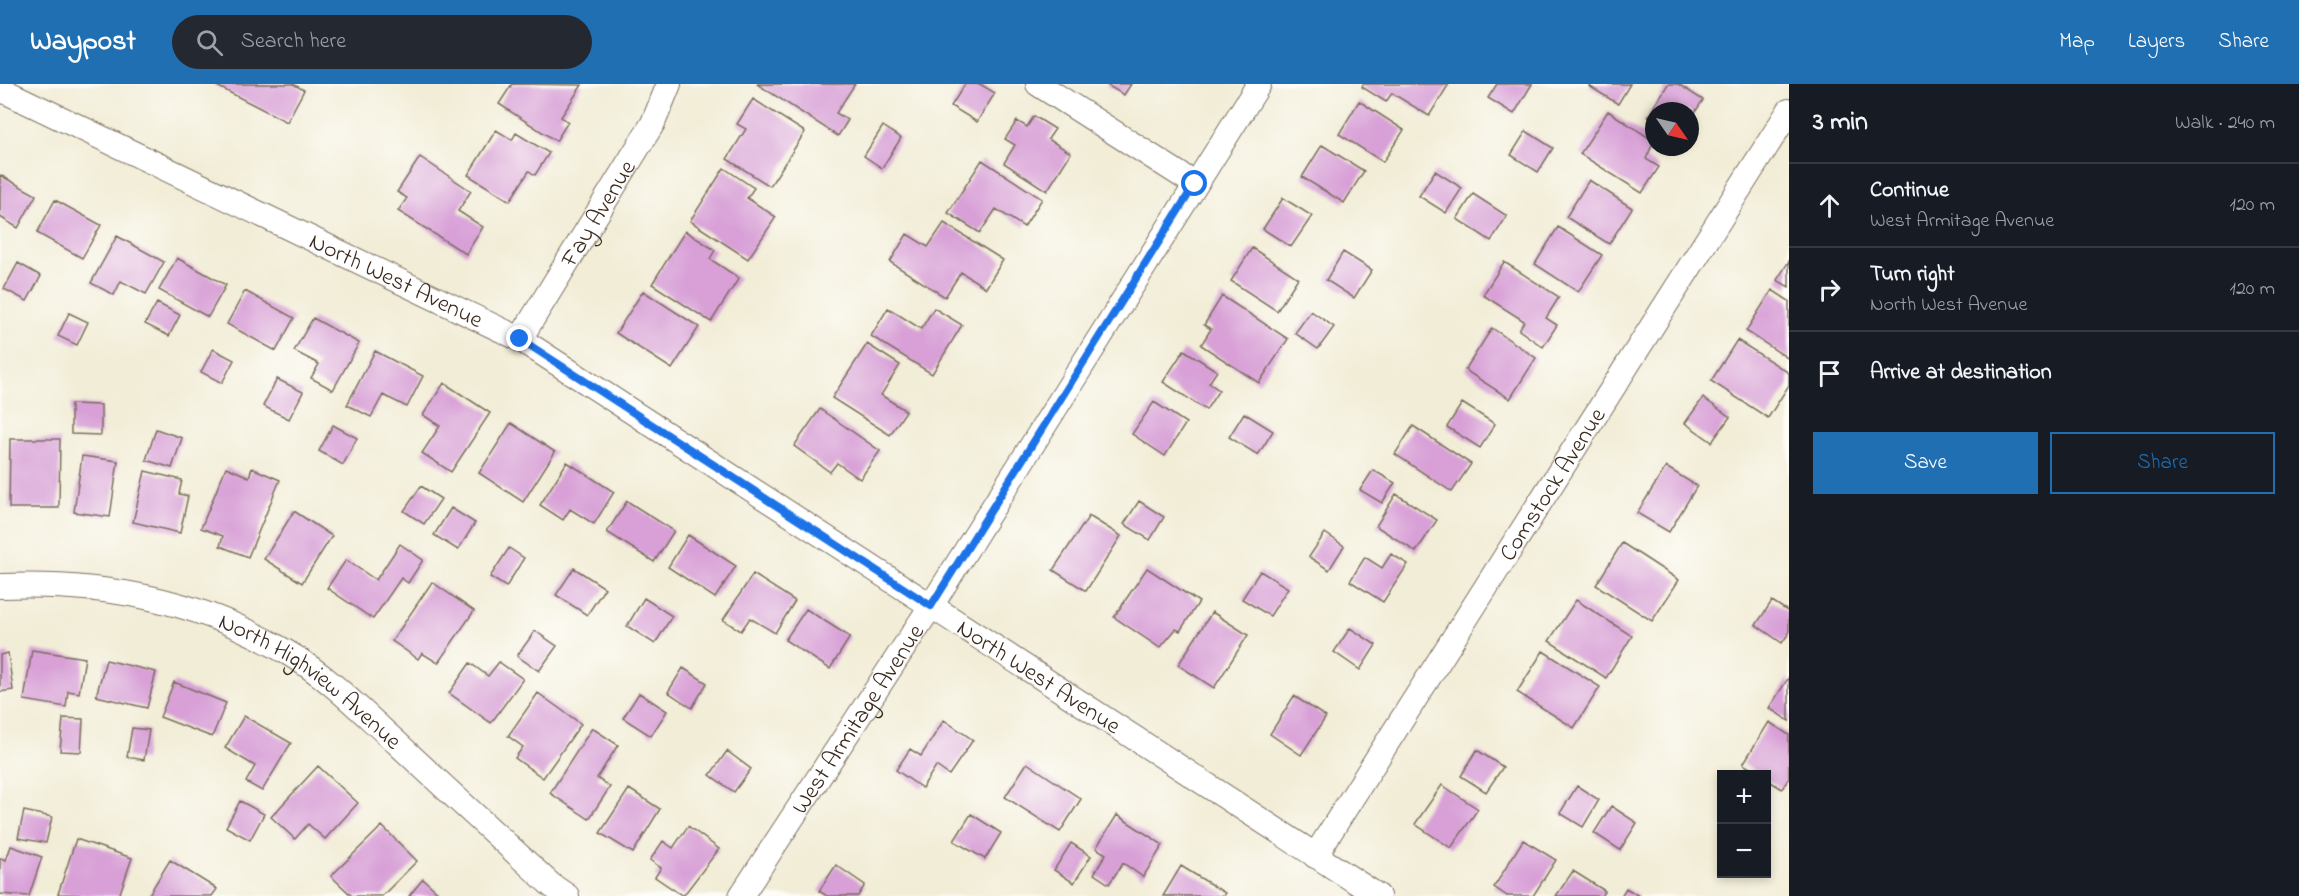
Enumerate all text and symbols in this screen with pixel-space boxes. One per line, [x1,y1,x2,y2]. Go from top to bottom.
search box [172,15,592,69]
text: Waypost [30,22,136,63]
icon: search [193,26,226,59]
text: Search here [241,26,346,58]
text: Map [2059,27,2095,57]
text: Layers [2128,27,2185,57]
text: Share [2218,27,2269,57]
north arrow [1645,102,1699,156]
text: 3 min [1813,104,1868,142]
text: Walk · 240 m [2175,109,2275,138]
street label: Fay Avenue [553,154,646,275]
route start [1181,170,1207,196]
text: Continue [1870,175,1949,207]
icon: ahead [1813,189,1846,222]
text: 120 m [2230,191,2275,220]
text: West Armitage Avenue [1870,207,2054,236]
street label: North West Avenue [303,225,488,339]
text: Turn right [1870,259,1955,291]
icon: right [1813,273,1846,306]
text: 120 m [2230,275,2275,304]
text: North West Avenue [1870,291,2027,320]
route end [506,325,532,351]
icon: arrive [1813,357,1846,390]
text: Arrive at destination [1870,357,2052,389]
street label: Comstock Avenue [1492,401,1616,569]
button: Save [1813,432,2038,494]
button: Share [2050,432,2275,494]
street label: North Highview Avenue [213,606,409,759]
street label: North West Avenue [949,612,1127,744]
street label: West Armitage Avenue [784,618,935,822]
map controls [1717,770,1771,878]
button: + [1717,770,1771,824]
button: − [1717,824,1771,878]

